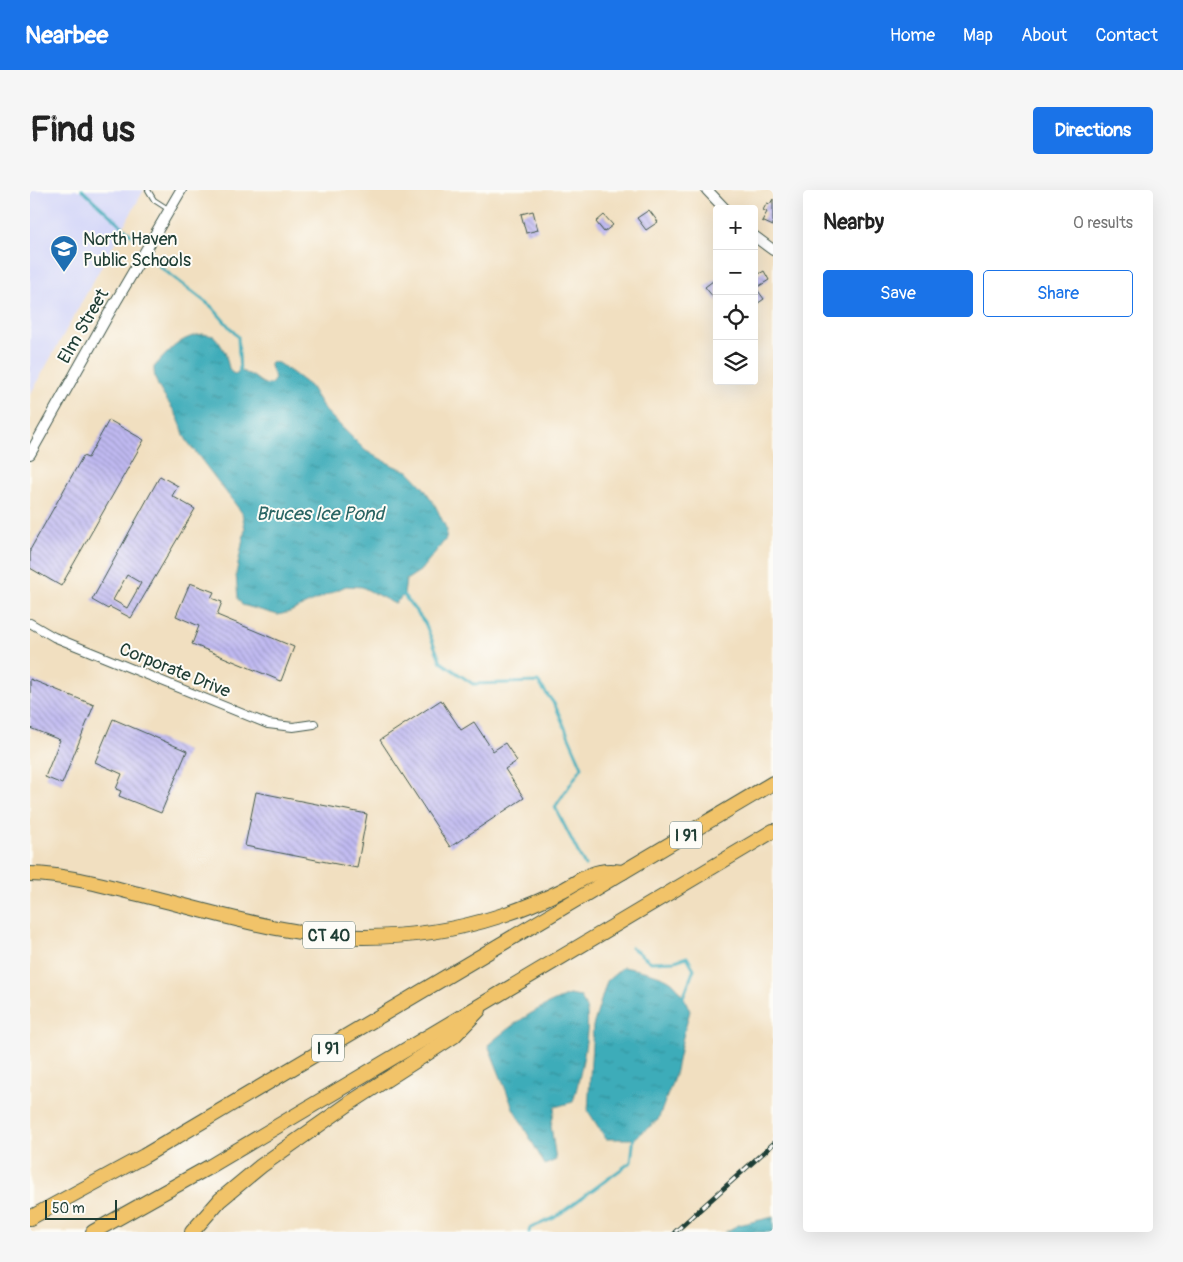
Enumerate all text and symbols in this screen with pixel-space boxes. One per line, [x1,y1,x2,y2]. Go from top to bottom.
text: Nearbee [25,21,108,50]
text: Home [890,24,935,47]
text: Map [963,24,993,47]
text: About [1021,24,1067,47]
text: Contact [1095,24,1158,47]
button: Directions [1033,107,1153,154]
text: Find us [30,108,135,152]
map controls [713,205,758,385]
button: + [713,205,758,250]
text: Nearby [823,209,884,236]
text: 0 results [1073,213,1133,233]
place label: North Haven Public Schools [83,228,191,272]
school or university icon: North Haven Public Schools [49,234,79,273]
button: − [713,250,758,295]
button: Save [823,270,973,317]
button: Share [983,270,1133,317]
street label: Elm Street [53,284,114,368]
button: locate [713,295,758,340]
button: layers [713,340,758,385]
water label: Bruces Ice Pond [256,502,387,526]
street label: Corporate Drive [116,638,234,703]
road number: I 91 [670,822,702,848]
road number: CT 40 [303,922,355,948]
road number: I 91 [312,1034,344,1061]
scale bar [45,1197,118,1220]
text: 50 m [52,1200,85,1217]

